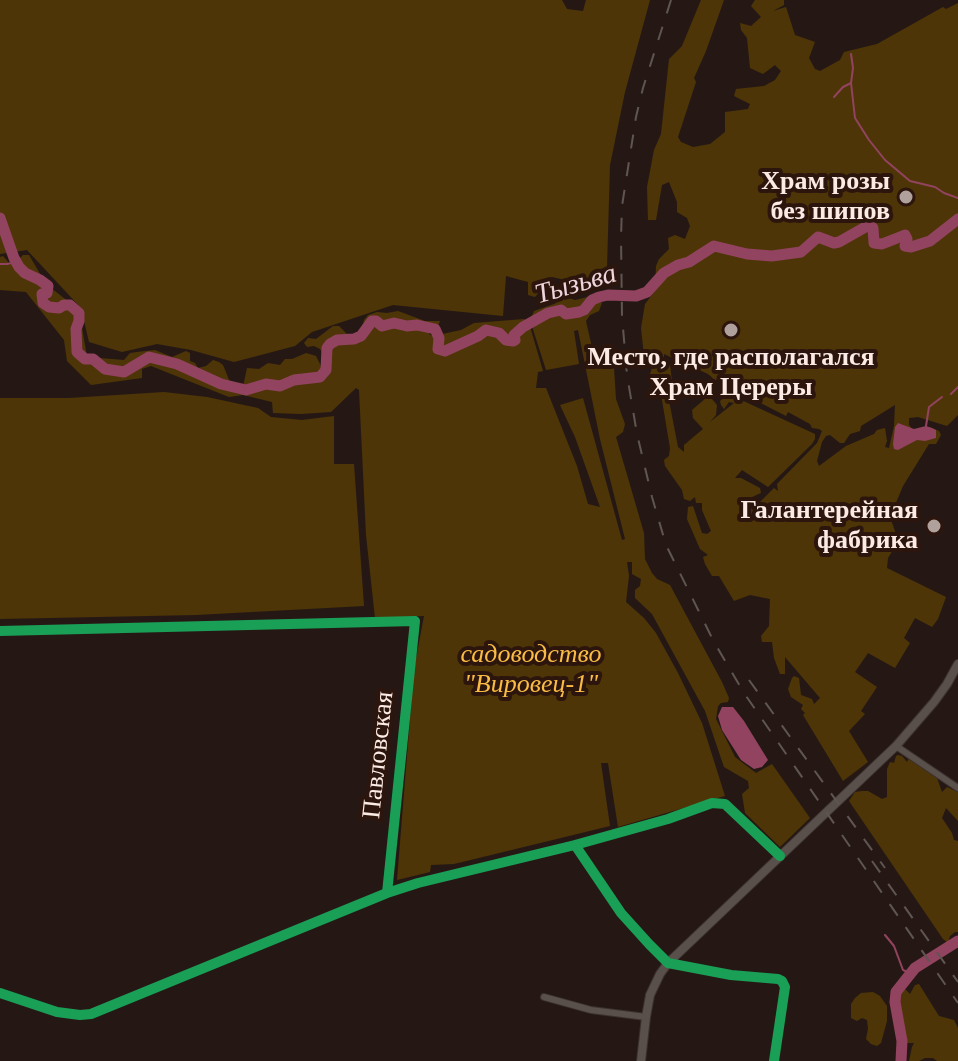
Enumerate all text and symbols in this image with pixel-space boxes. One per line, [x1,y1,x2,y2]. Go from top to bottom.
place label: Храм розы без шипов [761,166,890,228]
marker: Храм розы без шипов [897,188,915,206]
water label: Тызьва [531,257,621,313]
marker: Место, где располагался Храм Цереры [722,321,740,339]
place label: Место, где располагался Храм Цереры [587,342,875,404]
place label: Галантерейная фабрика [741,495,918,556]
marker: Галантерейная фабрика [925,517,943,535]
park label: садоводство "Вировец-1" [460,639,602,700]
street label: Павловская [357,690,401,820]

